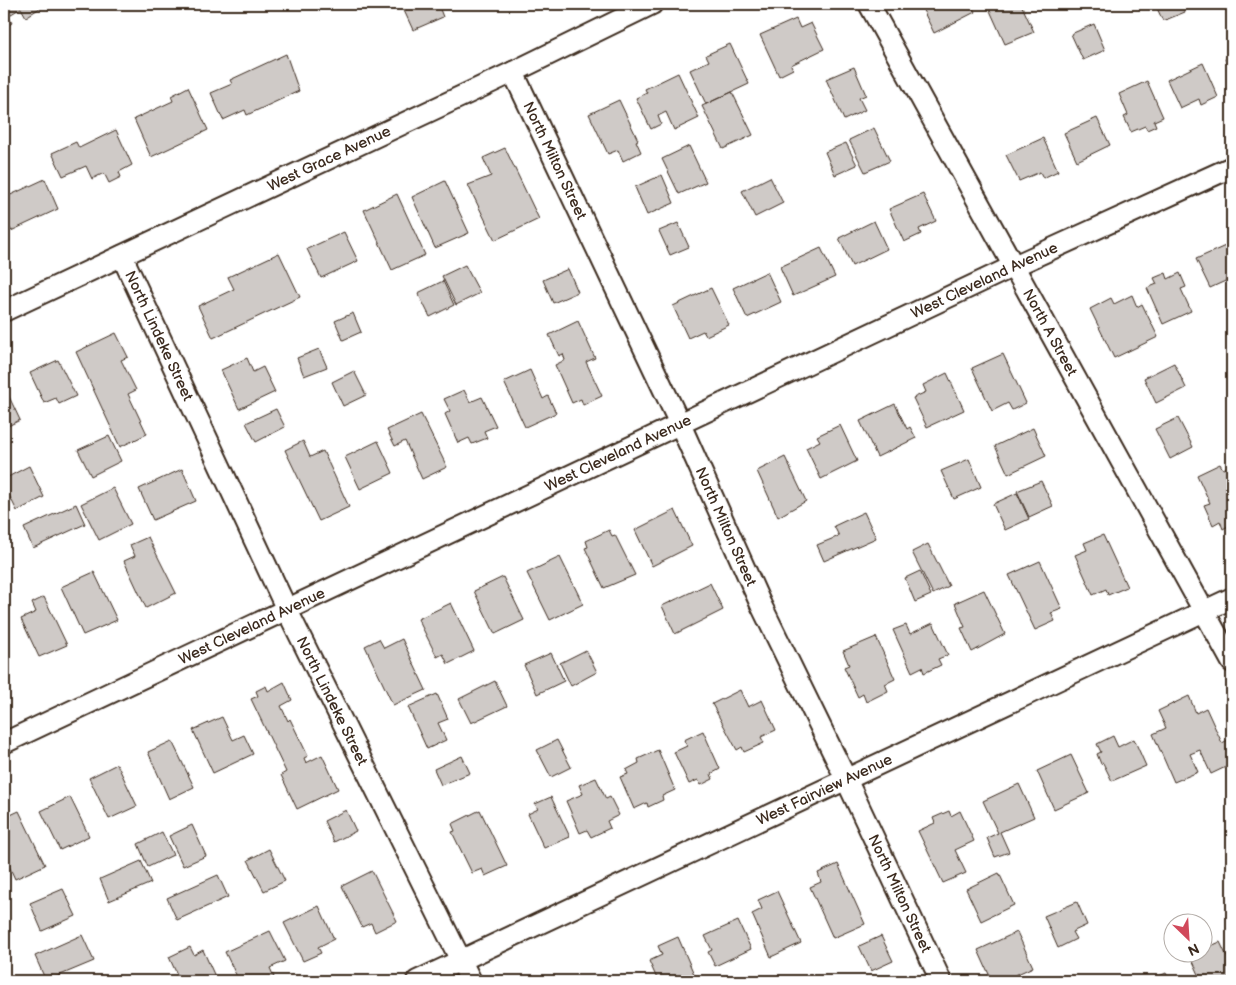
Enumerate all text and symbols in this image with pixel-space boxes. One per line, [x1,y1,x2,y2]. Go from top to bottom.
street label: North Milton Street [519,98,591,223]
street label: West Grace Avenue [264,121,394,196]
street label: West Cleveland Avenue [908,238,1061,323]
street label: North Lindeke Street [121,268,198,404]
street label: North A Street [1019,285,1082,380]
street label: West Cleveland Avenue [542,410,694,496]
street label: North Milton Street [691,464,761,589]
street label: West Cleveland Avenue [175,583,328,669]
street label: North Lindeke Street [292,633,372,769]
street label: West Fairview Avenue [753,750,895,830]
street label: North Milton Street [864,831,936,956]
north arrow [1164,912,1214,962]
text: N [1185,939,1202,959]

